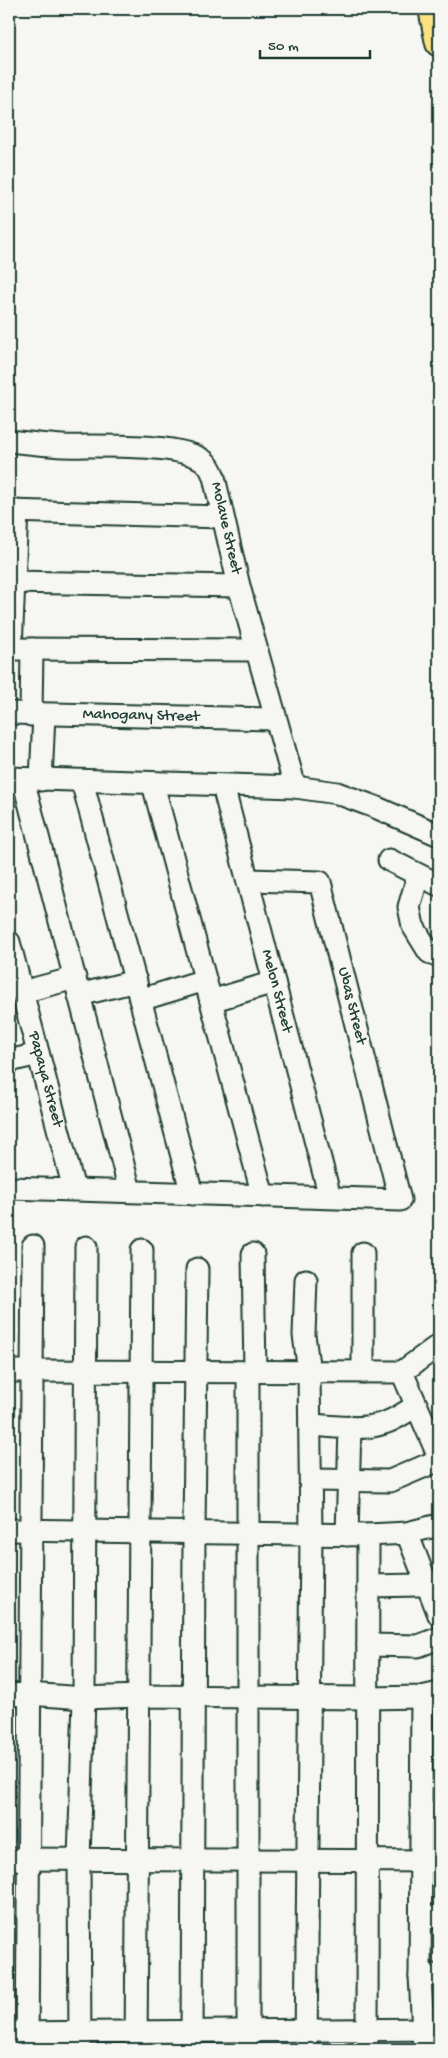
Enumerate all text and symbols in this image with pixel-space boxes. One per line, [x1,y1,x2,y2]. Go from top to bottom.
scale bar [260,28,370,60]
text: 50 m [268,38,299,56]
street label: Molave Street [206,480,246,577]
street label: Mahogany Street [82,705,201,727]
street label: Melon Street [256,947,297,1036]
street label: Ubas Street [332,965,370,1048]
street label: Papaya Street [23,1029,67,1130]

